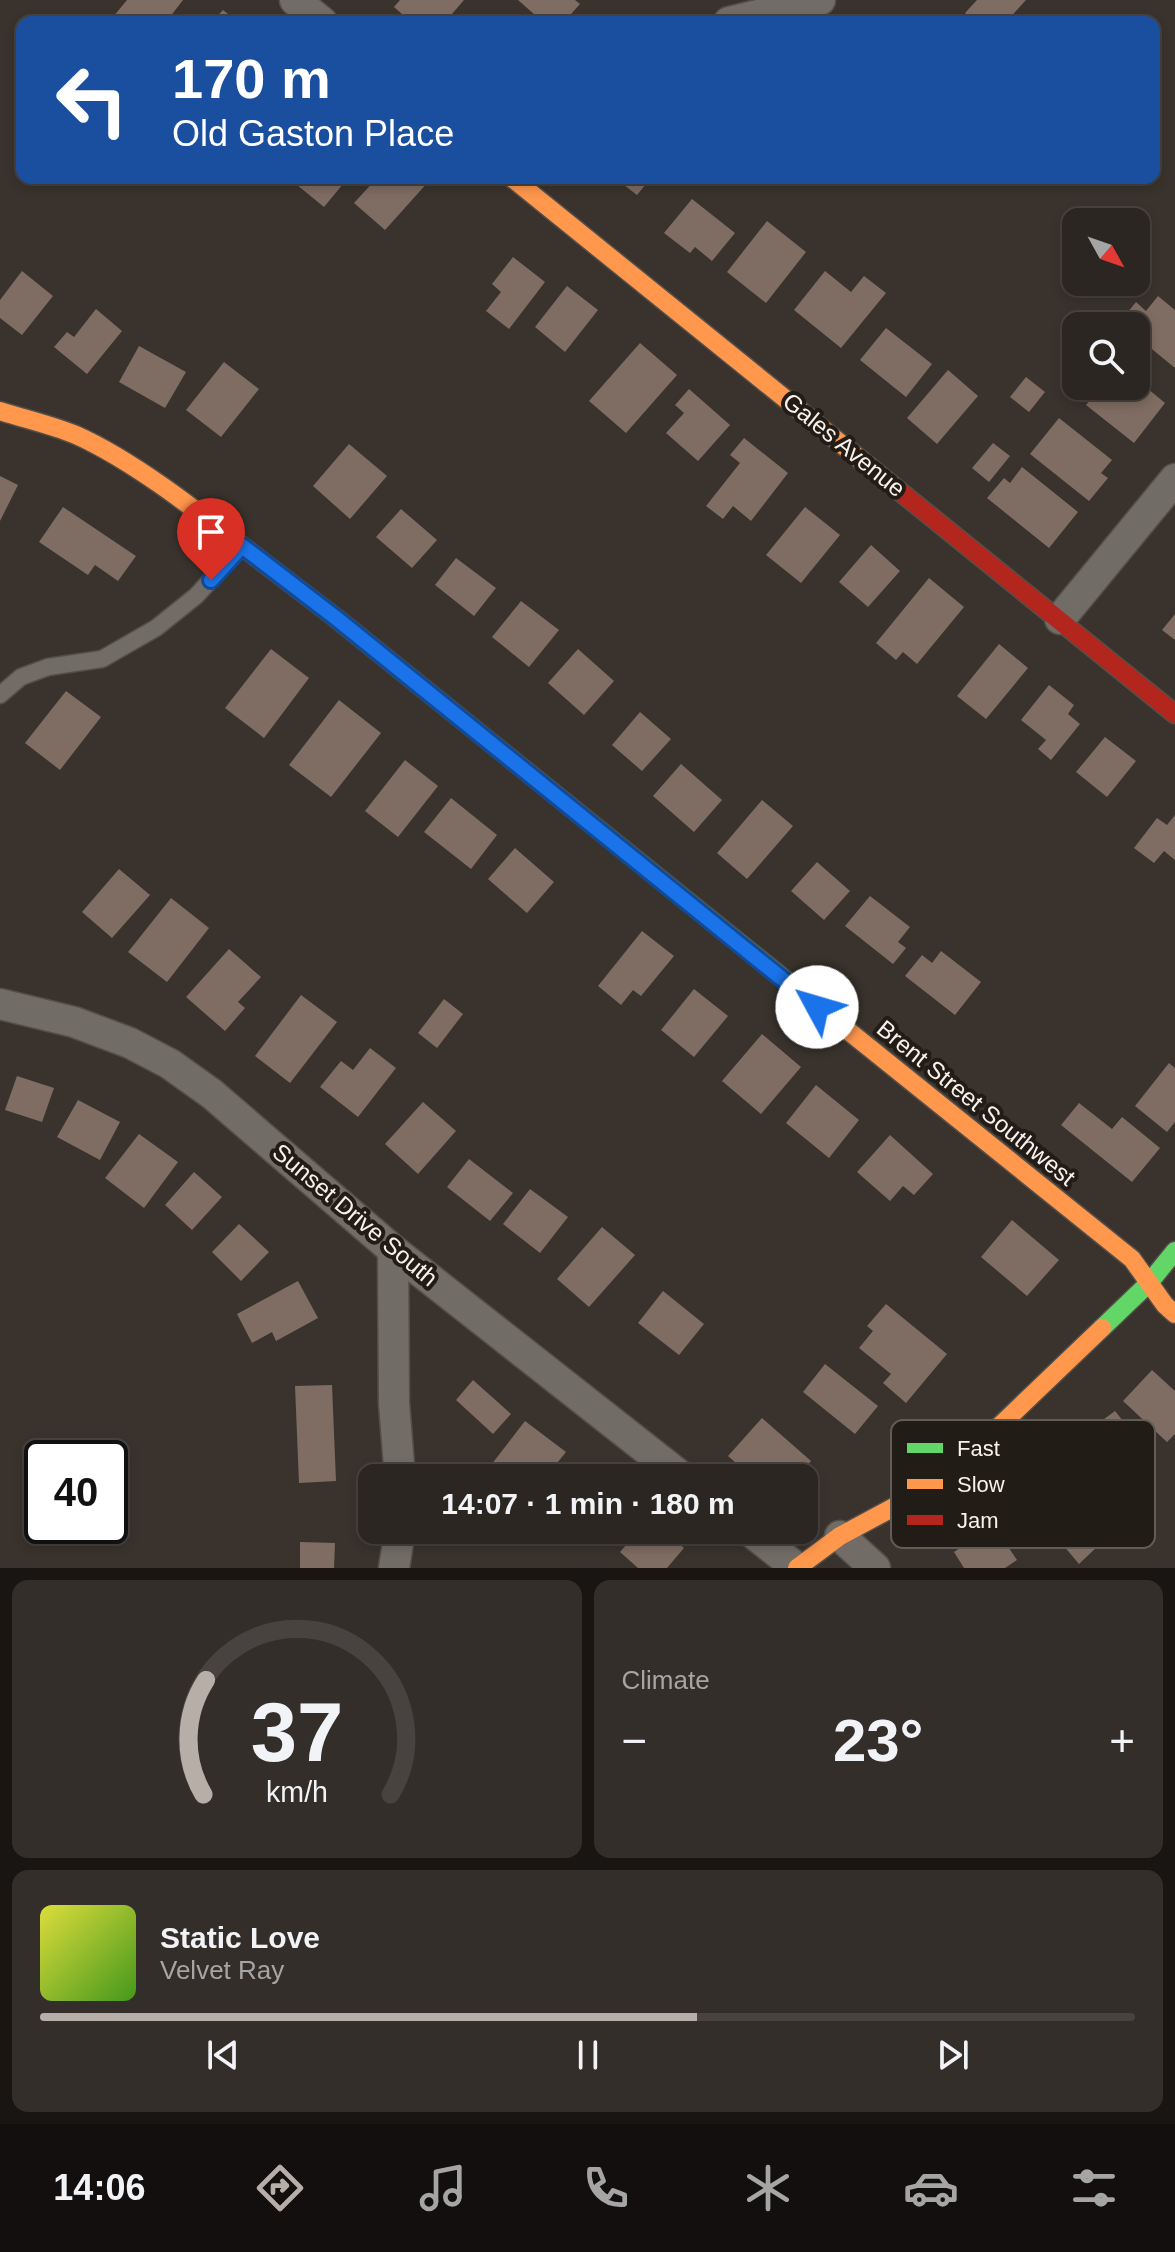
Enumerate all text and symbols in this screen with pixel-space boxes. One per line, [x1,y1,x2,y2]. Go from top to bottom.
text: 170 m [172,47,331,110]
icon: left [40,48,144,152]
text: Old Gaston Place [172,113,454,154]
north arrow [1062,208,1150,296]
map controls [1062,208,1150,400]
button: search [1062,312,1150,400]
street label: Gales Avenue [778,387,911,502]
pin [177,498,245,580]
icon: arrive [189,510,233,554]
position arrow [775,965,859,1049]
street label: Brent Street Southwest [872,1014,1081,1191]
street label: Sunset Drive South [267,1138,443,1291]
legend [891,1420,1155,1548]
text: Fast [957,1436,1000,1461]
speed limit sign: 40 [24,1440,128,1544]
text: Slow [957,1472,1005,1497]
text: 14:07 · 1 min · 180 m [441,1487,735,1520]
text: Jam [957,1508,999,1533]
text: Climate [622,1665,710,1695]
text: 37 [250,1686,343,1779]
text: 23° [833,1707,924,1774]
text: − [622,1716,647,1765]
text: + [1109,1716,1135,1765]
text: km/h [266,1776,328,1808]
text: Static Love [160,1921,320,1954]
text: Velvet Ray [160,1955,284,1985]
icon: previous [201,2033,245,2077]
icon: pause [566,2033,610,2077]
icon: next [931,2033,975,2077]
icon: directions [252,2160,308,2216]
icon: music [415,2160,471,2216]
icon: phone [578,2160,634,2216]
icon: climate [740,2160,796,2216]
icon: car [903,2160,959,2216]
icon: filters [1066,2160,1122,2216]
text: 14:06 [53,2167,145,2208]

